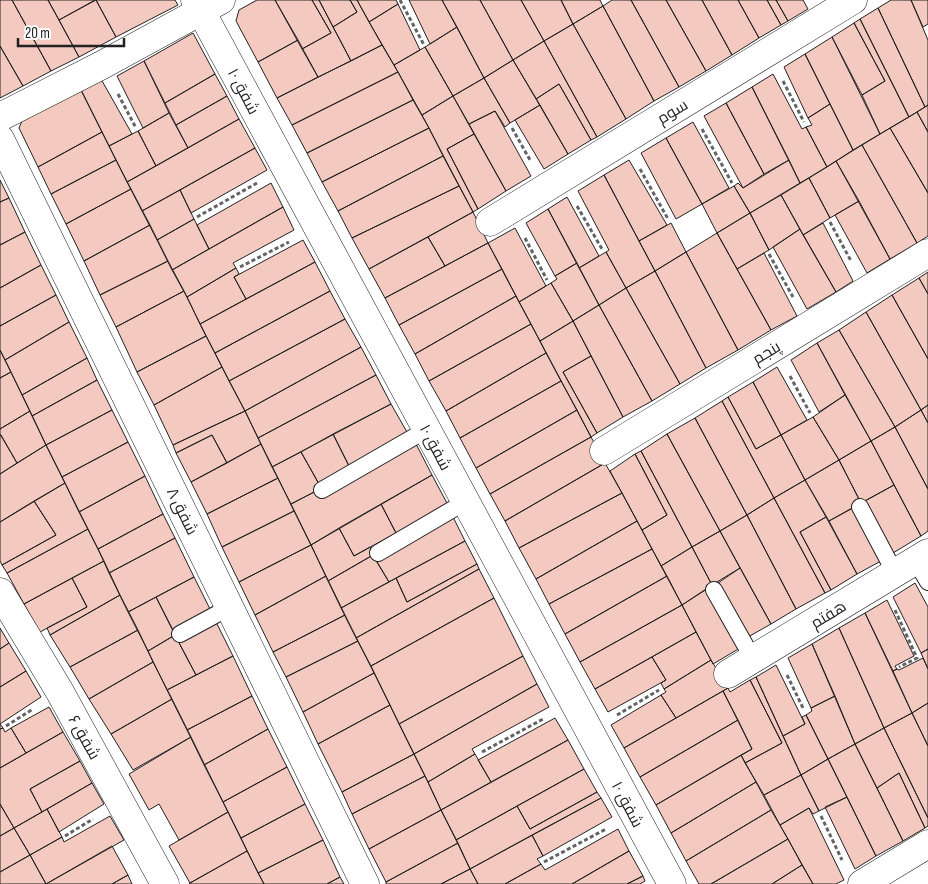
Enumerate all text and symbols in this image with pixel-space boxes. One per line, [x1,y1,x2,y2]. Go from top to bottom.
scale bar [18,15,124,47]
text: 20 m [25,24,50,43]
street label: شفق ۱۰ [223,65,263,118]
street label: سوم [654,96,692,130]
street label: پنجم [749,337,785,370]
street label: شفق ۱۰ [415,421,455,474]
street label: شفق ۸ [162,485,201,538]
street label: هفتم [807,597,851,634]
street label: شفق ۶ [64,712,104,763]
street label: شفق ۱۰ [607,778,647,831]

